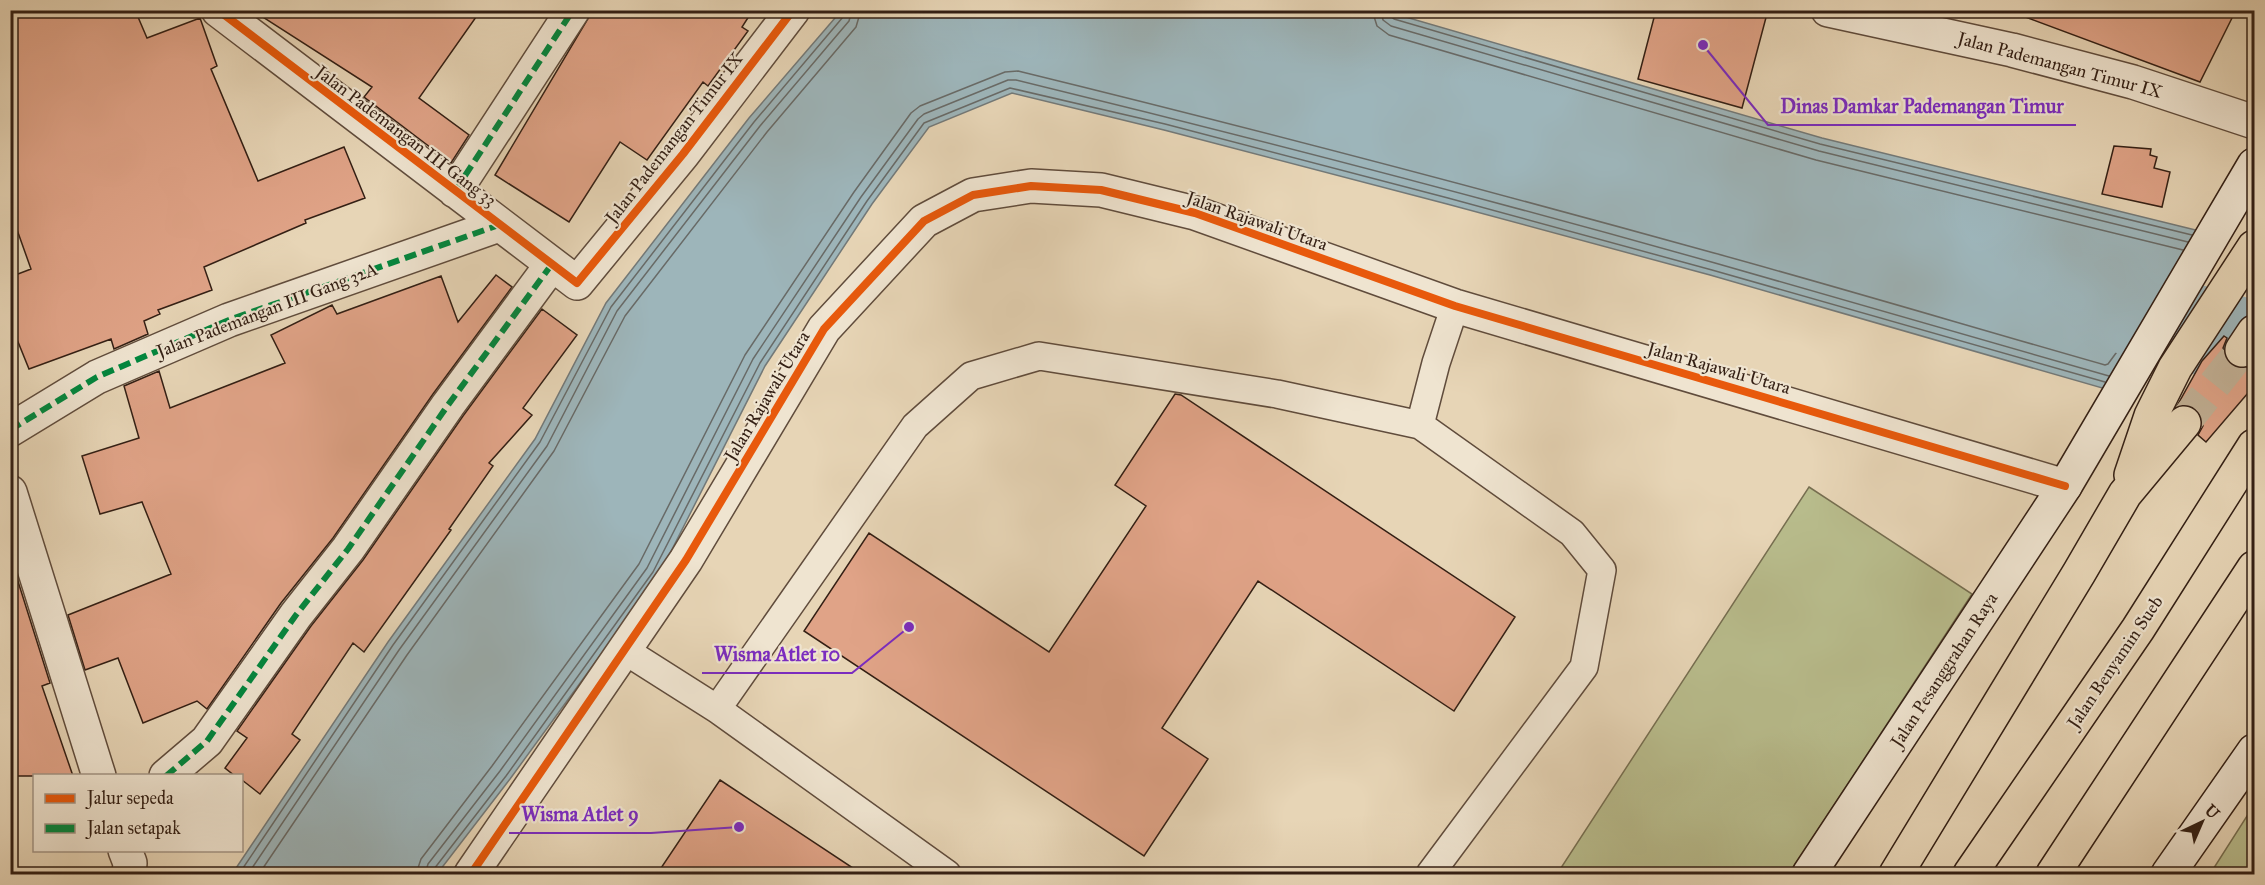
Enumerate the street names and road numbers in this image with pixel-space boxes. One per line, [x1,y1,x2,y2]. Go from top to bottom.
street label: Jalan Pademangan Timur IX [1953,27,2165,104]
street label: Jalan Pademangan Timur IX [599,48,748,230]
street label: Jalan Pademangan III Gang 33 [309,60,501,212]
street label: Jalan Rajawali Utara [1181,186,1331,257]
street label: Jalan Pademangan III Gang 32A [152,258,381,364]
street label: Jalan Rajawali Utara [718,327,816,467]
street label: Jalan Rajawali Utara [1643,336,1793,400]
street label: Jalan Pesanggrahan Raya [1885,588,2003,754]
street label: Jalan Benyamin Sueb [2061,591,2168,735]

